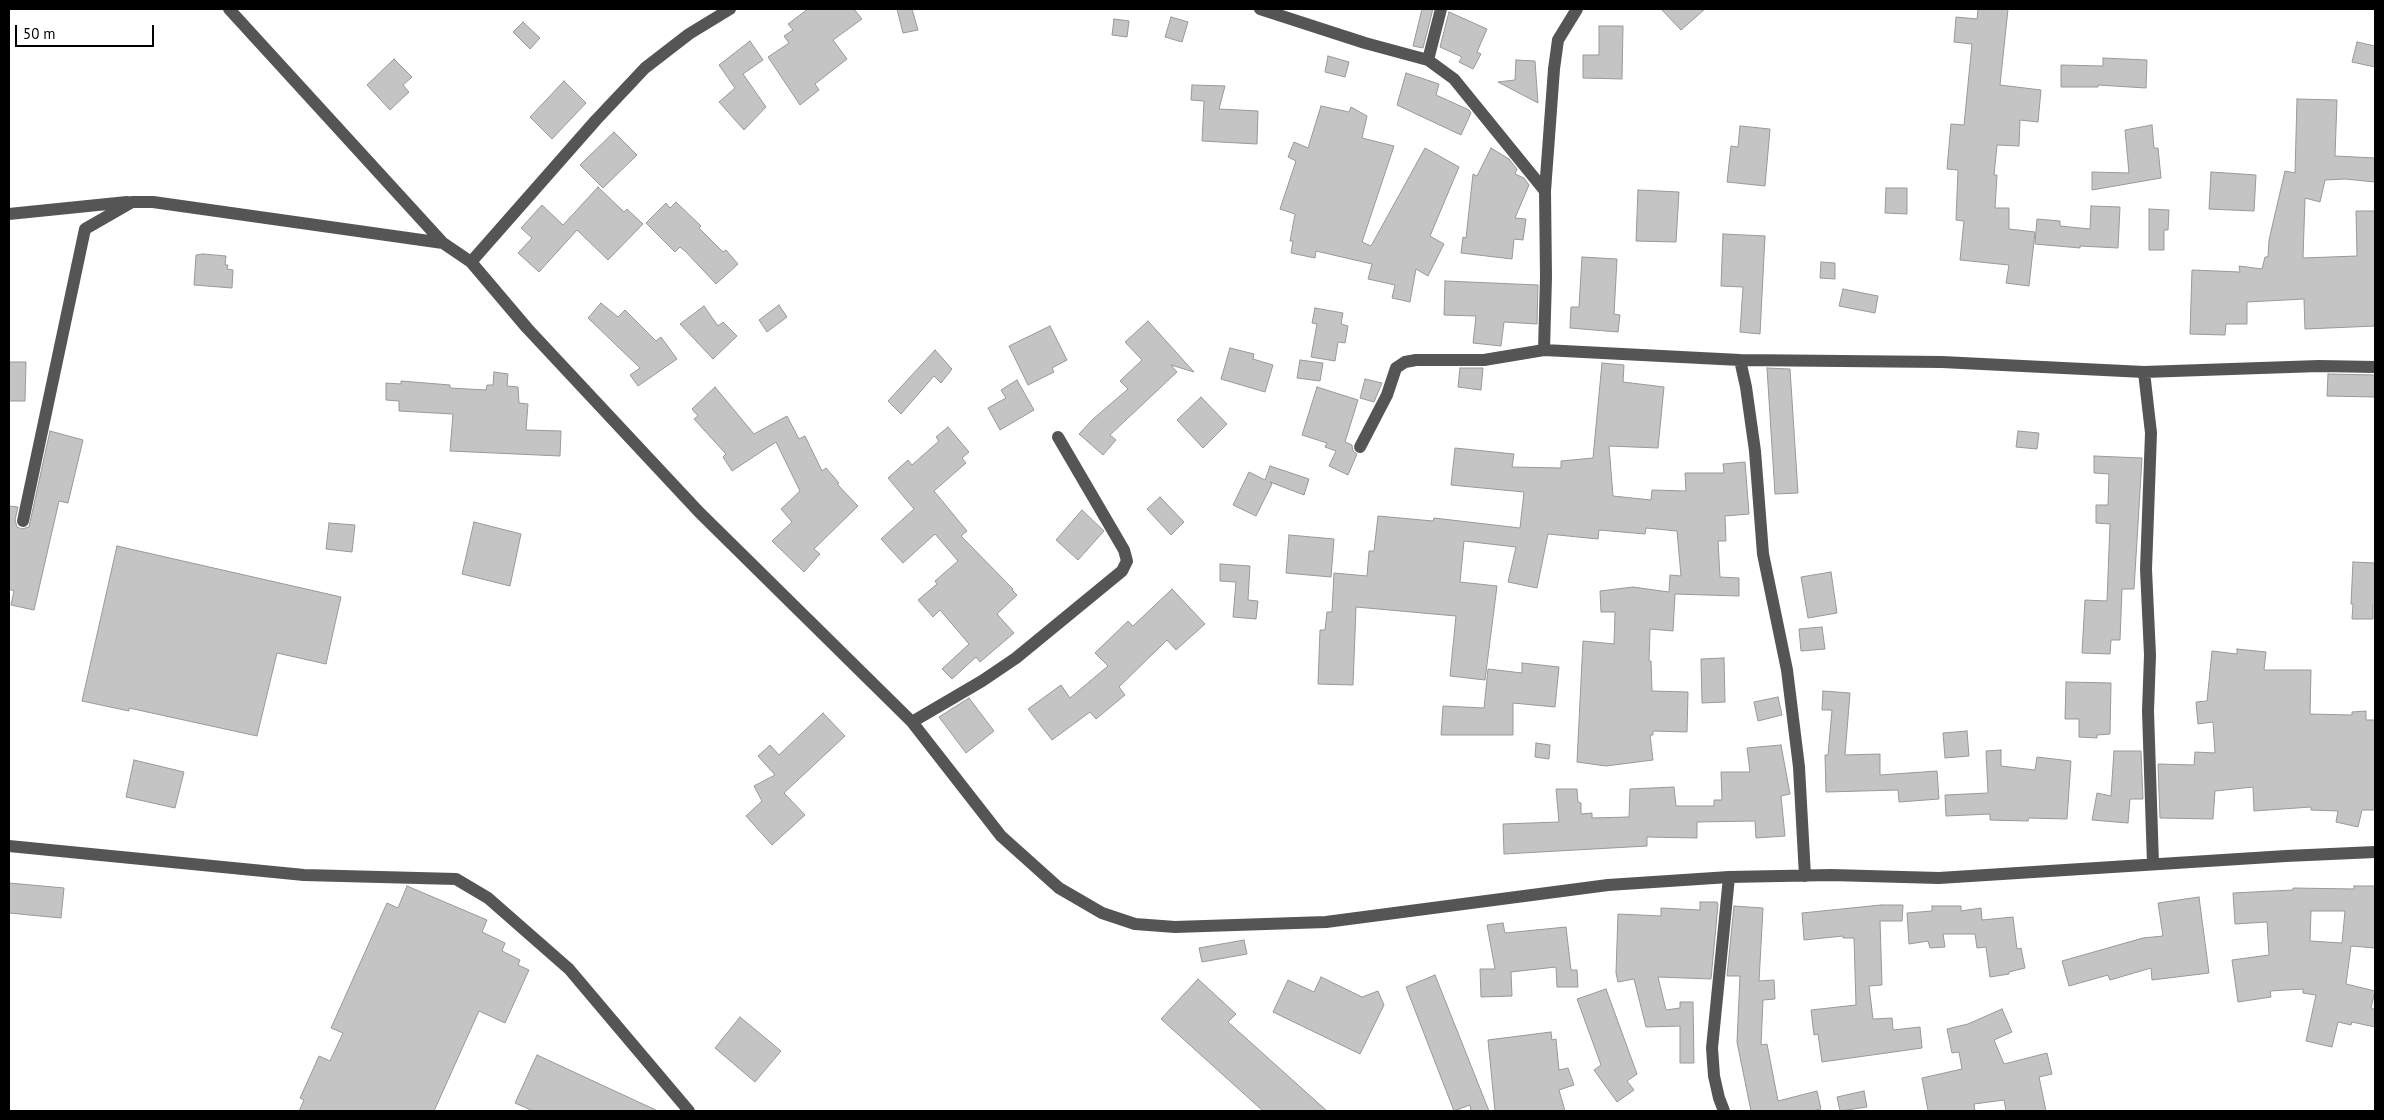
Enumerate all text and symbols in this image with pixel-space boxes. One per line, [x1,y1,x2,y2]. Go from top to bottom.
scale bar [18,15,156,47]
text: 50 m [23,24,56,43]

